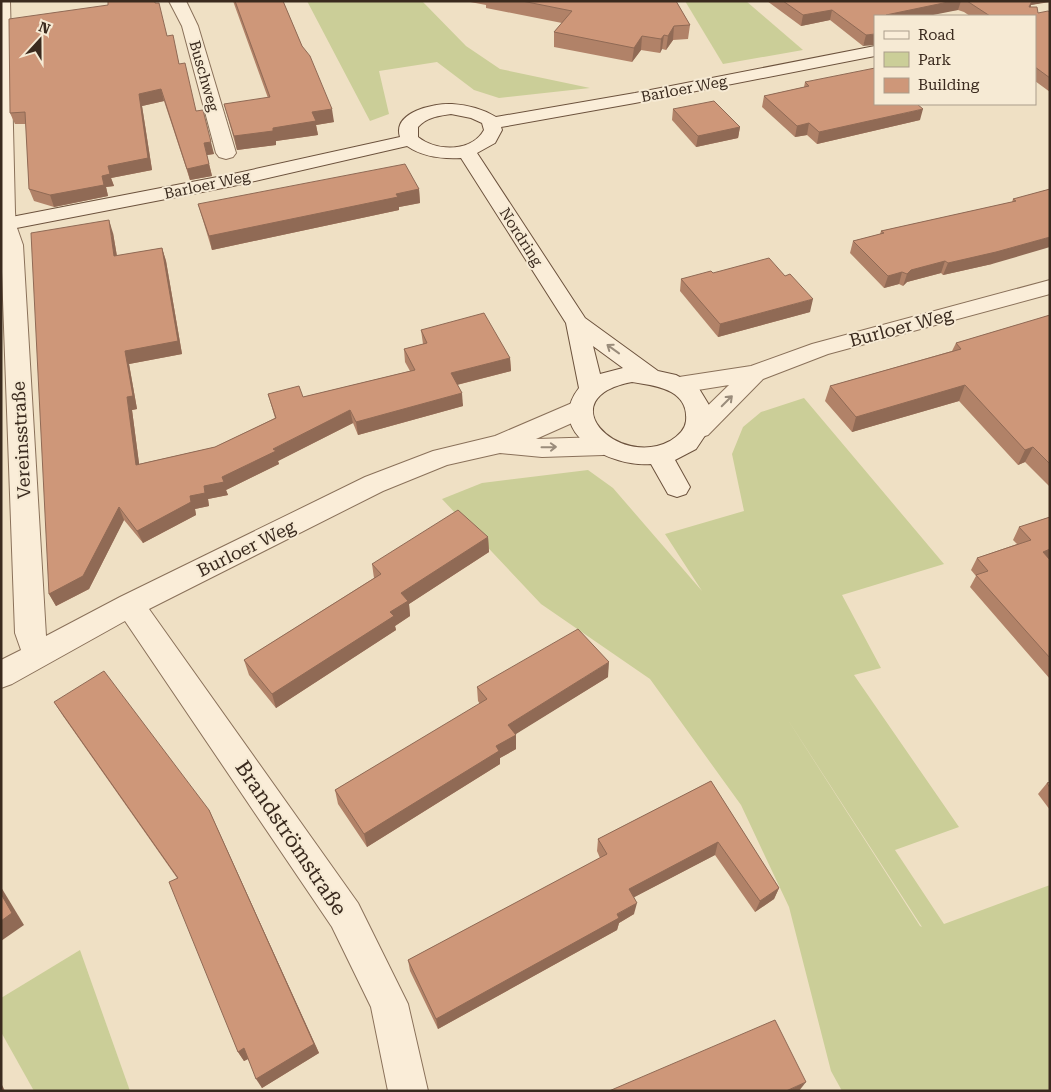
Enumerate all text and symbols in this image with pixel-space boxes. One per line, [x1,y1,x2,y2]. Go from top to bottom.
north arrow [15,15,65,65]
legend [874,15,1036,105]
text: N [37,18,53,37]
text: Road [918,26,955,44]
street label: Buschweg [185,38,223,114]
text: Park [918,51,952,69]
street label: Barloer Weg [639,72,729,106]
text: Building [918,76,980,94]
street label: Barloer Weg [162,167,252,203]
street label: Nordring [496,204,547,270]
street label: Burloer Weg [847,303,956,351]
one-way arrow [606,344,620,354]
street label: Vereinsstraße [7,381,35,499]
one-way arrow [721,395,733,407]
one-way arrow [540,442,557,452]
street label: Burloer Weg [194,515,299,581]
street label: Brandströmstraße [230,756,352,920]

